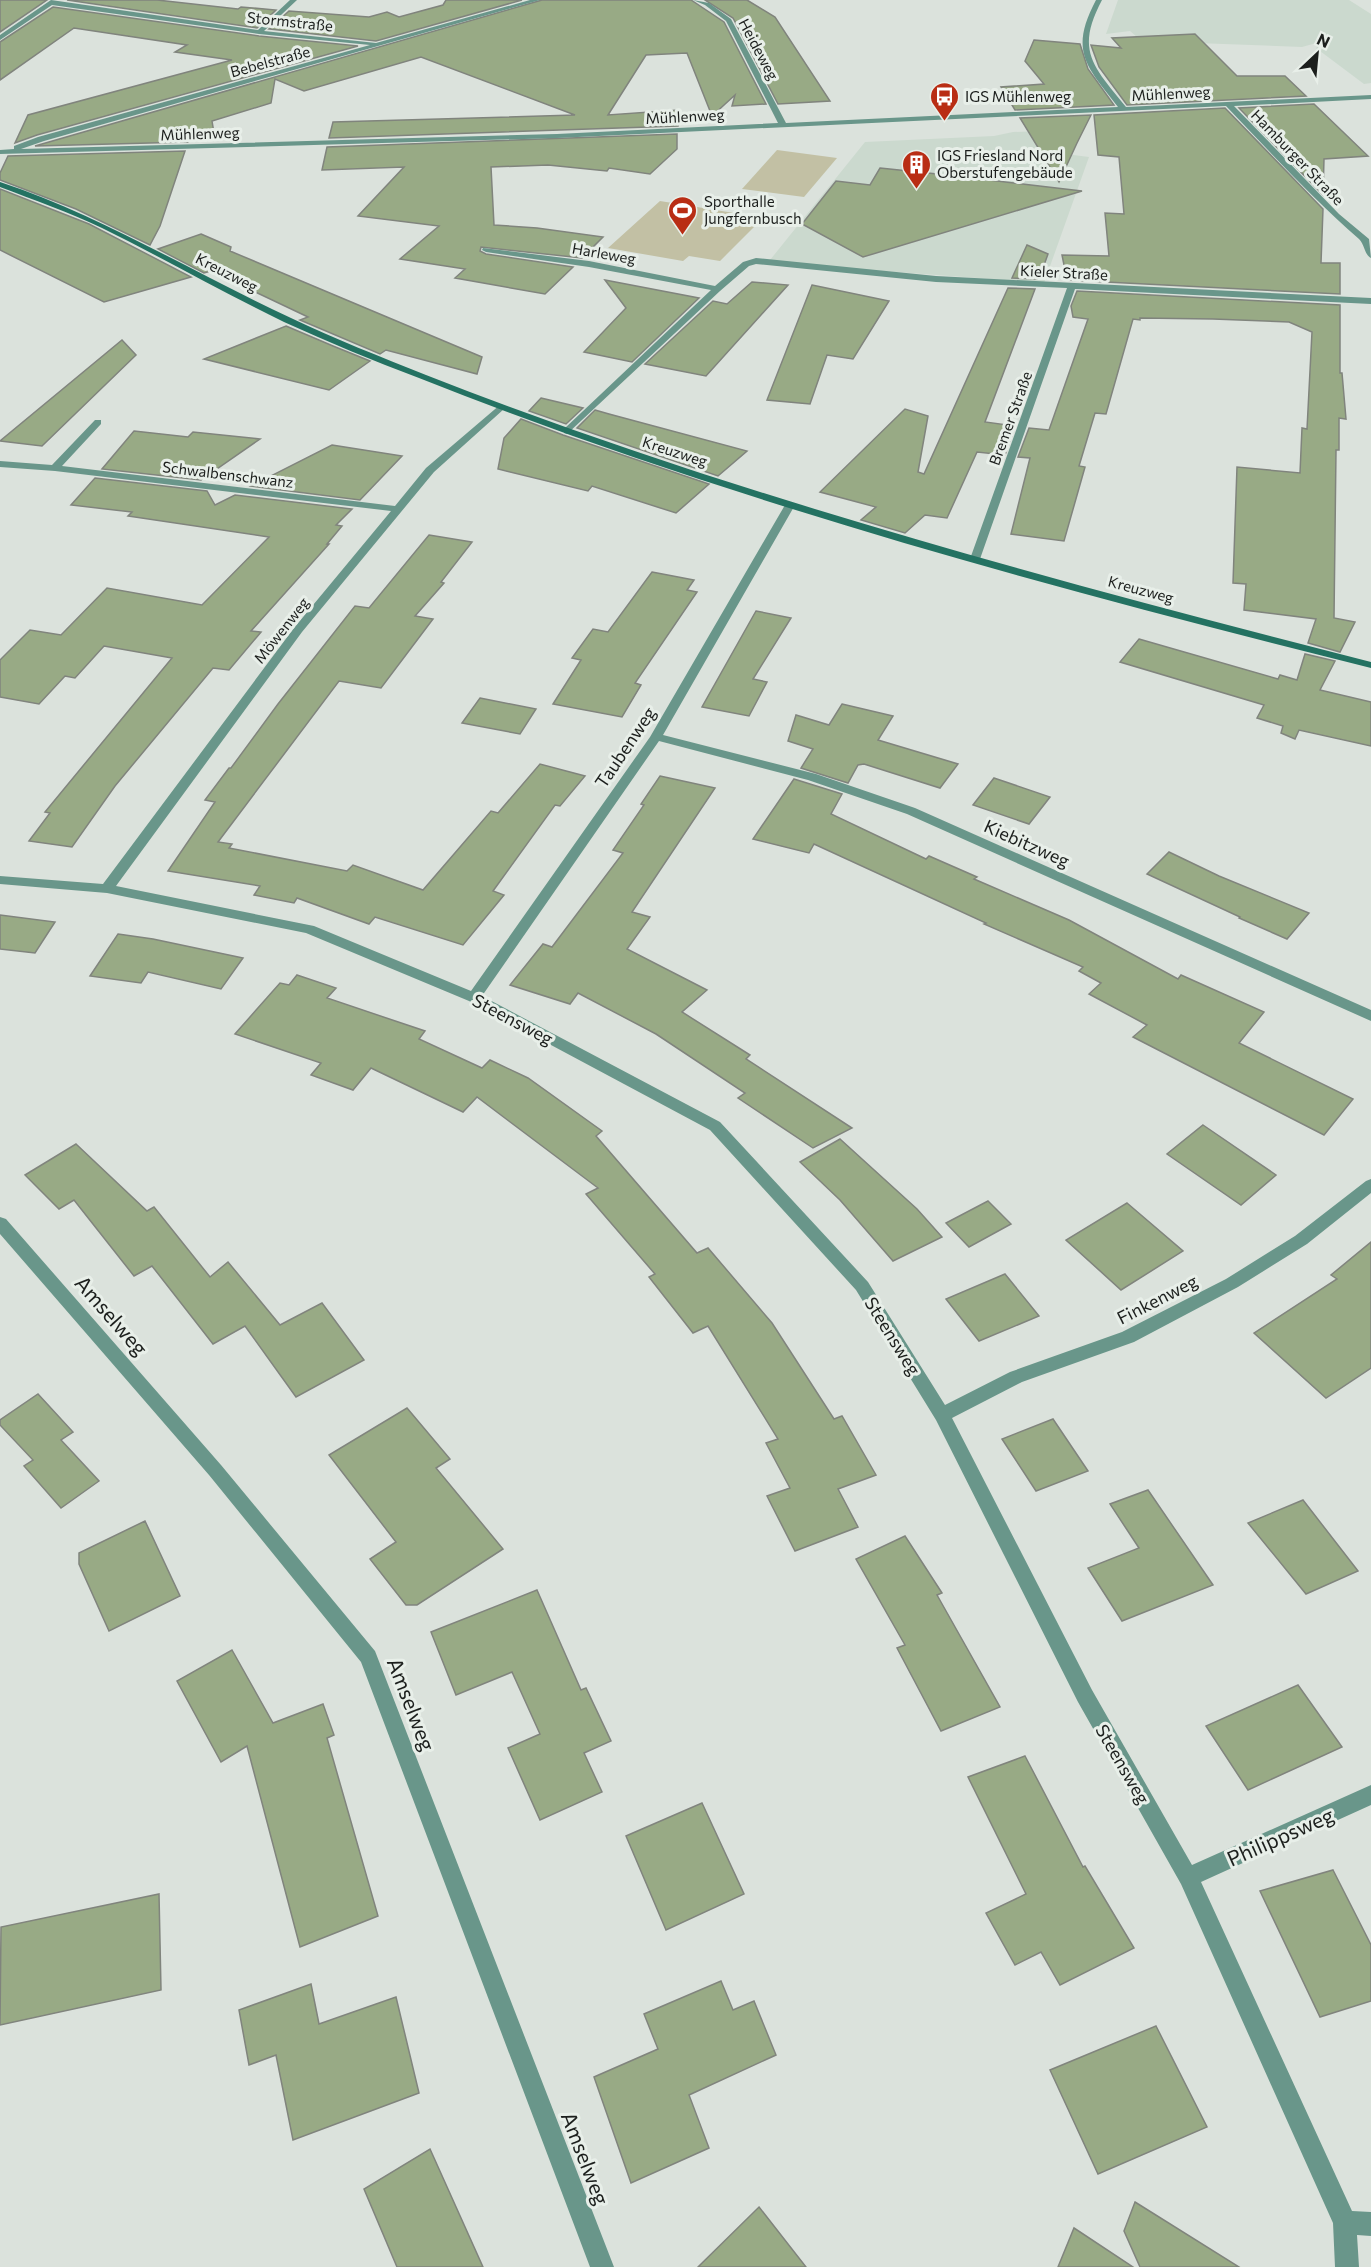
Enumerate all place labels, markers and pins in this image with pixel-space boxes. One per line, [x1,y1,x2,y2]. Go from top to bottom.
bus stop icon: IGS Mühlenweg [928,80,960,122]
place label: IGS Mühlenweg [965,87,1071,105]
place label: IGS Friesland Nord Oberstufengebäude [937,146,1073,181]
building icon: IGS Friesland Nord Oberstufengebäude [900,148,932,190]
place label: Sporthalle Jungfernbusch [704,192,802,227]
sports icon: Sporthalle Jungfernbusch [667,194,699,236]

